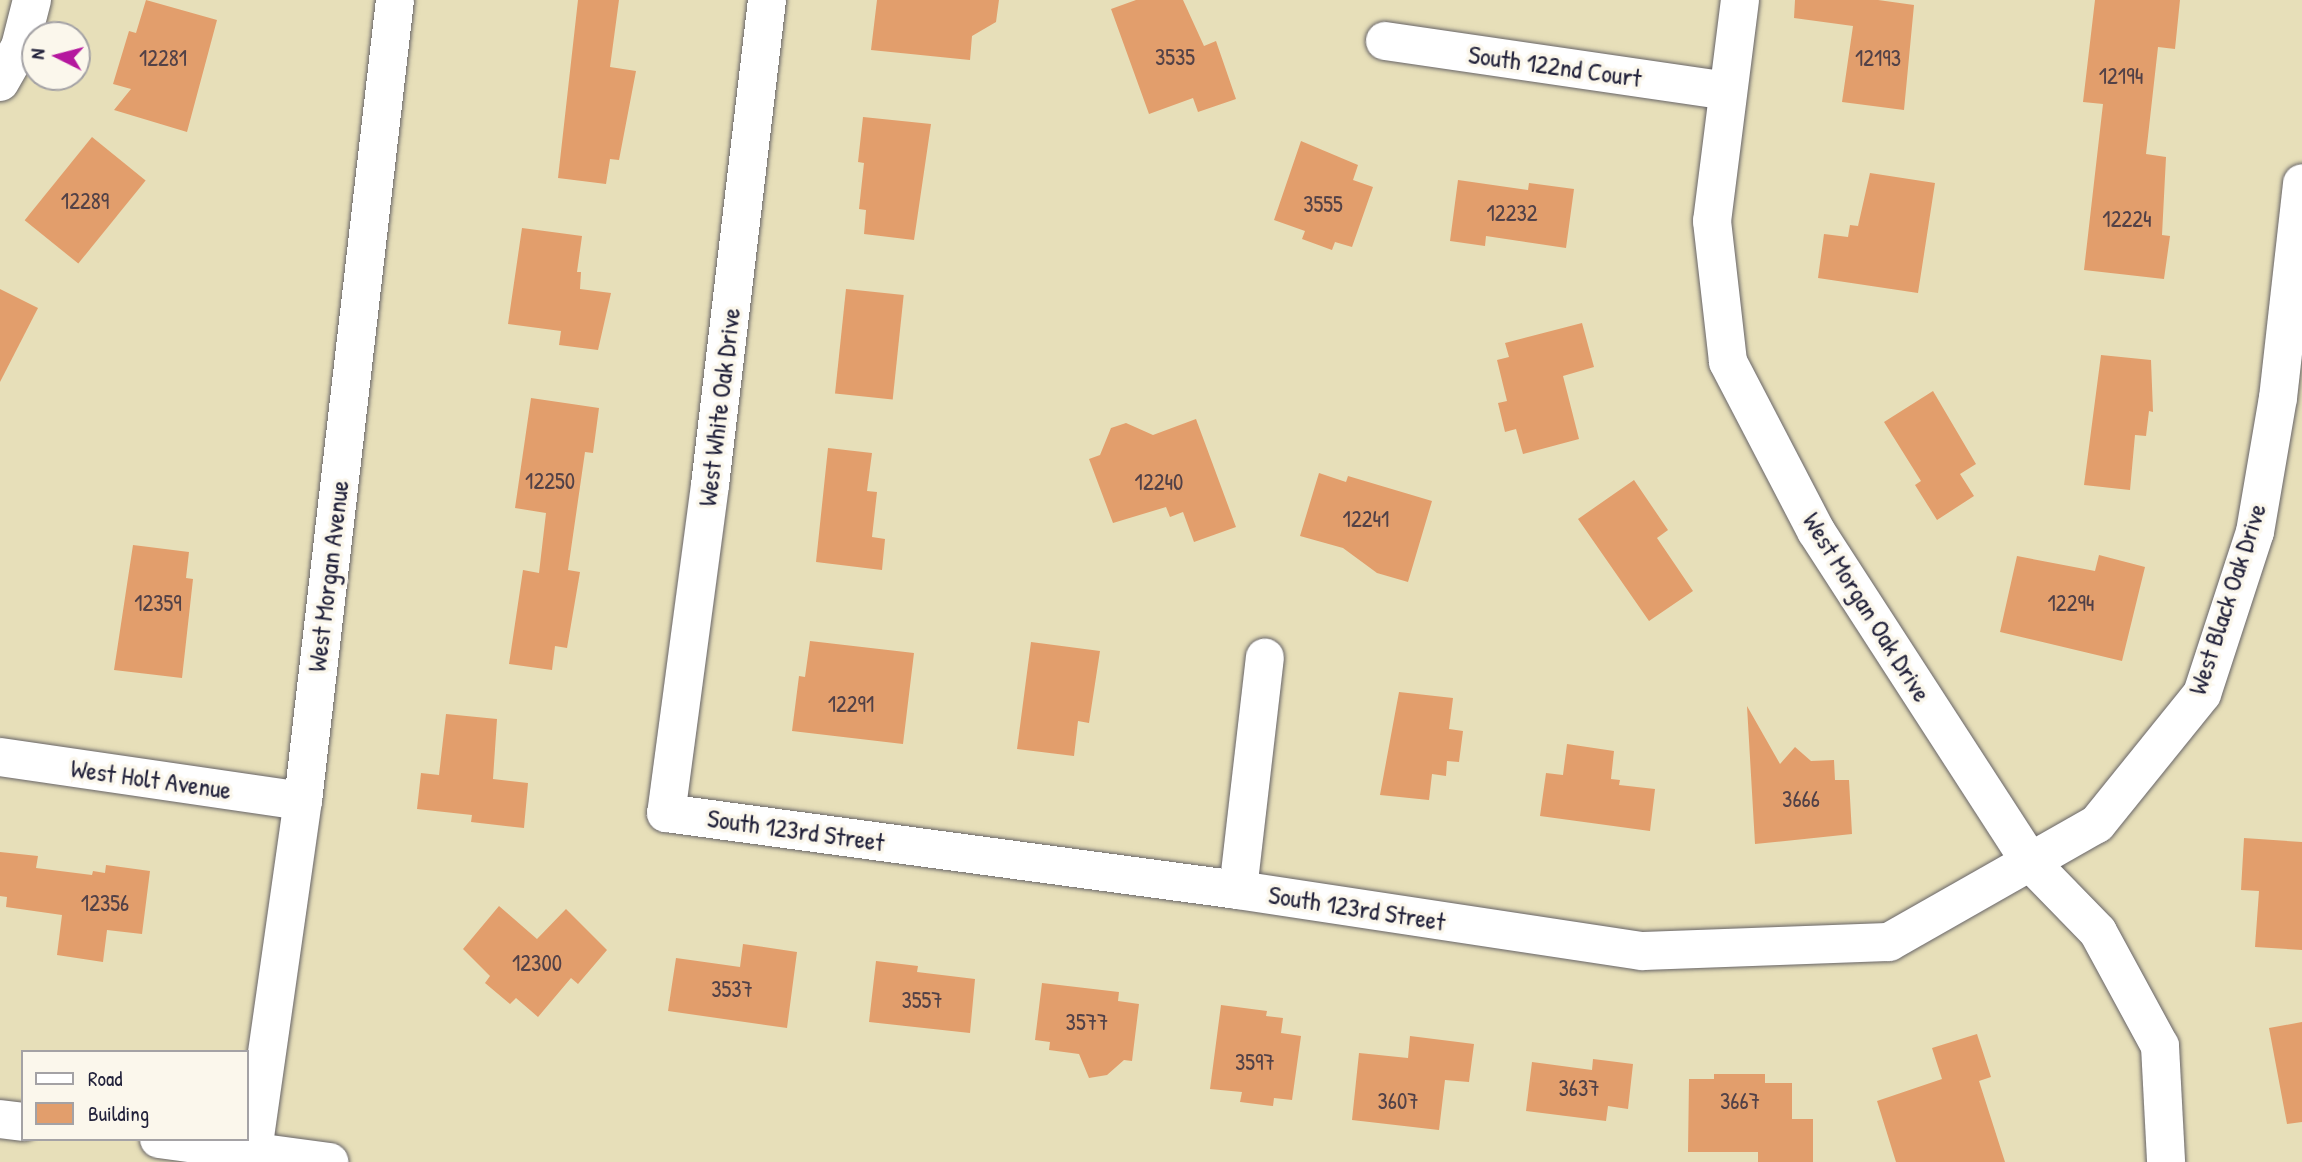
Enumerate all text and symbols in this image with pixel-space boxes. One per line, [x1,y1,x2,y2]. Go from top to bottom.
north arrow [21,21,91,91]
street label: South 122nd Court [1466,38,1644,94]
house number: 3535 [1155,43,1195,71]
house number: 12281 [139,44,187,72]
house number: 12193 [1855,44,1901,72]
text: N [24,48,51,60]
house number: 12194 [2099,62,2143,90]
house number: 12289 [61,187,109,215]
house number: 3555 [1303,190,1343,218]
house number: 12232 [1487,199,1537,227]
house number: 12224 [2102,205,2152,233]
street label: West White Oak Drive [691,306,747,508]
house number: 12250 [525,467,575,495]
house number: 12240 [1135,468,1183,496]
street label: West Morgan Avenue [301,478,355,674]
street label: West Black Oak Drive [2181,500,2273,698]
house number: 12241 [1343,505,1389,533]
street label: West Morgan Oak Drive [1796,507,1938,707]
house number: 12359 [134,589,182,617]
house number: 12294 [2048,589,2094,617]
house number: 12291 [828,690,874,718]
street label: West Holt Avenue [69,752,233,806]
house number: 3666 [1782,785,1820,813]
street label: South 123rd Street [705,802,887,858]
street label: South 123rd Street [1266,879,1448,937]
house number: 12356 [81,889,129,917]
house number: 12300 [512,949,562,977]
house number: 3537 [711,975,753,1003]
house number: 3557 [901,986,943,1014]
house number: 3577 [1066,1008,1108,1036]
house number: 3597 [1235,1048,1275,1076]
legend [21,1050,248,1141]
text: Road [88,1064,122,1093]
house number: 3637 [1558,1074,1600,1102]
house number: 3607 [1377,1087,1419,1115]
house number: 3667 [1720,1087,1760,1115]
text: Building [88,1099,149,1128]

